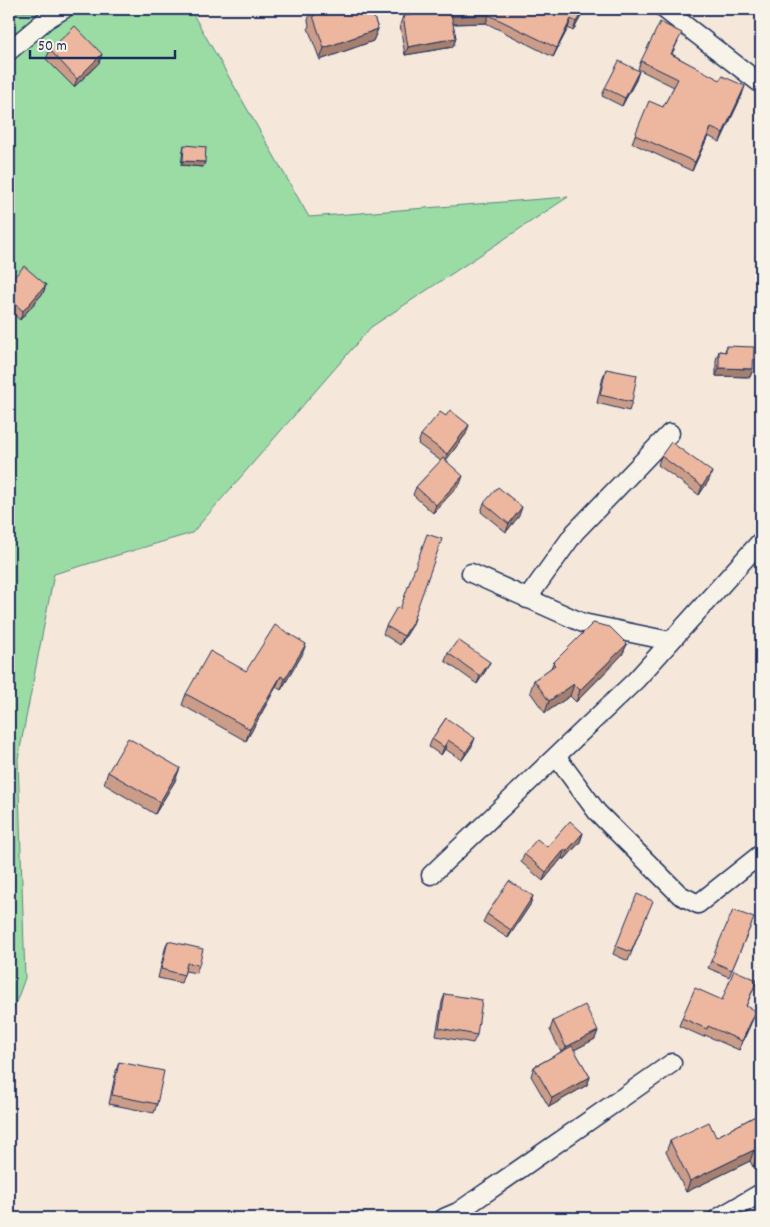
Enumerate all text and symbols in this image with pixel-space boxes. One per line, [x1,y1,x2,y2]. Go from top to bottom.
scale bar [30,28,175,60]
text: 50 m [38,36,67,58]

